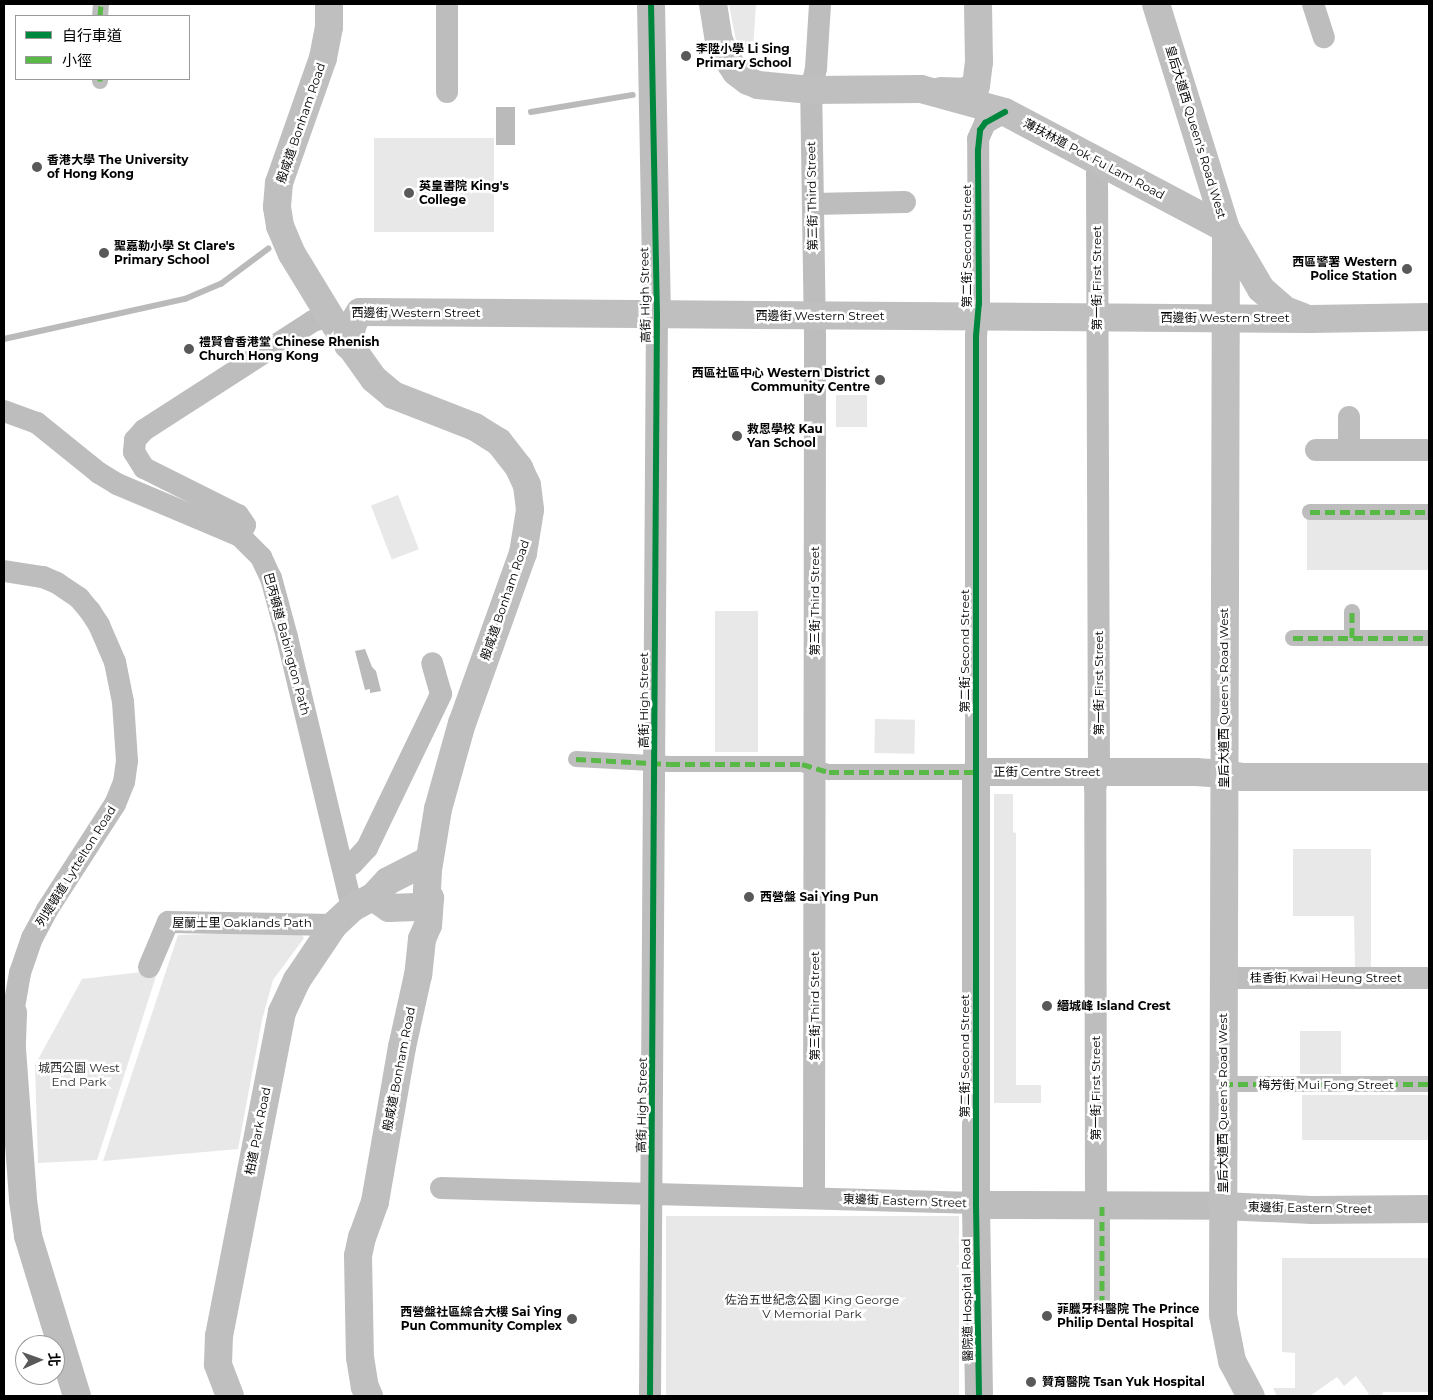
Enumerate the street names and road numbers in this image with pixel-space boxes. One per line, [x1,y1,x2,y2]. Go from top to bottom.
street label: 皇后大道西 Queen's Road West [1163,44,1229,220]
street label: 般咸道 Bonham Road [274,61,328,185]
street label: 薄扶林道 Pok Fu Lam Road [1021,116,1167,202]
street label: 第三街 Third Street [804,141,820,251]
street label: 第二街 Second Street [960,184,974,308]
street label: 第一街 First Street [1090,226,1104,330]
street label: 高街 High Street [637,247,653,343]
street label: 西邊街 Western Street [351,306,481,320]
street label: 西邊街 Western Street [755,309,885,323]
street label: 西邊街 Western Street [1160,311,1290,325]
street label: 般咸道 Bonham Road [478,538,532,662]
street label: 第三街 Third Street [808,546,822,656]
street label: 巴丙頓道 Babington Path [261,571,313,717]
street label: 第二街 Second Street [958,589,972,713]
street label: 皇后大道西 Queen's Road West [1217,608,1231,788]
street label: 第一街 First Street [1092,631,1106,735]
street label: 高街 High Street [637,652,651,748]
street label: 正街 Centre Street [994,765,1100,779]
street label: 列堤頓道 Lyttelton Road [33,803,119,929]
street label: 屋蘭士里 Oaklands Path [172,916,312,930]
street label: 第三街 Third Street [808,951,822,1061]
street label: 桂香街 Kwai Heung Street [1250,971,1402,985]
street label: 第二街 Second Street [958,994,972,1118]
street label: 般咸道 Bonham Road [380,1006,418,1132]
street label: 皇后大道西 Queen's Road West [1216,1013,1230,1193]
street label: 第一街 First Street [1089,1036,1103,1140]
street label: 高街 High Street [634,1057,650,1153]
street label: 梅芳街 Mui Fong Street [1258,1078,1394,1092]
street label: 柏道 Park Road [242,1086,274,1176]
street label: 東邊街 Eastern Street [843,1192,967,1210]
street label: 東邊街 Eastern Street [1248,1200,1372,1216]
street label: 醫院道 Hospital Road [959,1238,975,1362]

